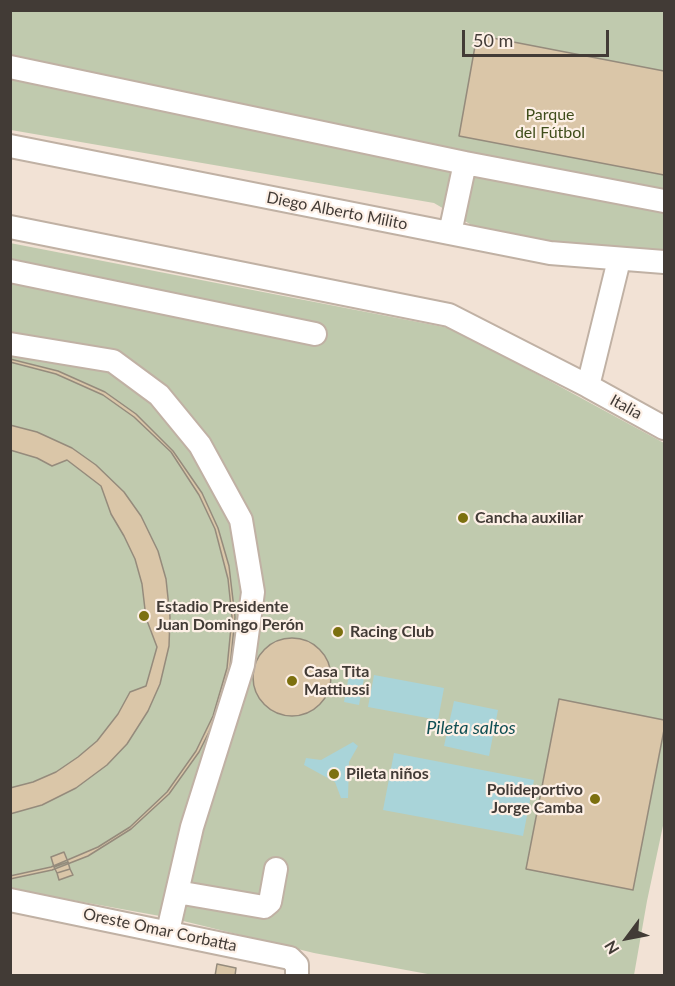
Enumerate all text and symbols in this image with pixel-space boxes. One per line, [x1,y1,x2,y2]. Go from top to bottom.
scale bar [465,18,612,56]
text: 50 m [473,29,513,51]
park label: Parque del Fútbol [515,105,585,143]
street label: Diego Alberto Milito [265,188,409,234]
street label: Italia [607,390,645,424]
place label: Cancha auxiliar [475,508,583,528]
marker: Cancha auxiliar [456,511,470,525]
place label: Estadio Presidente Juan Domingo Perón [156,597,304,635]
marker: Estadio Presidente Juan Domingo Perón [137,609,151,623]
place label: Racing Club [350,622,434,642]
marker: Racing Club [331,625,345,639]
place label: Casa Tita Mattiussi [304,662,370,700]
marker: Casa Tita Mattiussi [285,674,299,688]
water label: Pileta saltos [426,717,516,739]
place label: Pileta niños [346,764,429,784]
marker: Pileta niños [327,767,341,781]
place label: Polideportivo Jorge Camba [487,780,583,818]
marker: Polideportivo Jorge Camba [588,792,602,806]
street label: Oreste Omar Corbatta [81,904,239,956]
north arrow [597,908,657,968]
text: N [600,938,623,958]

